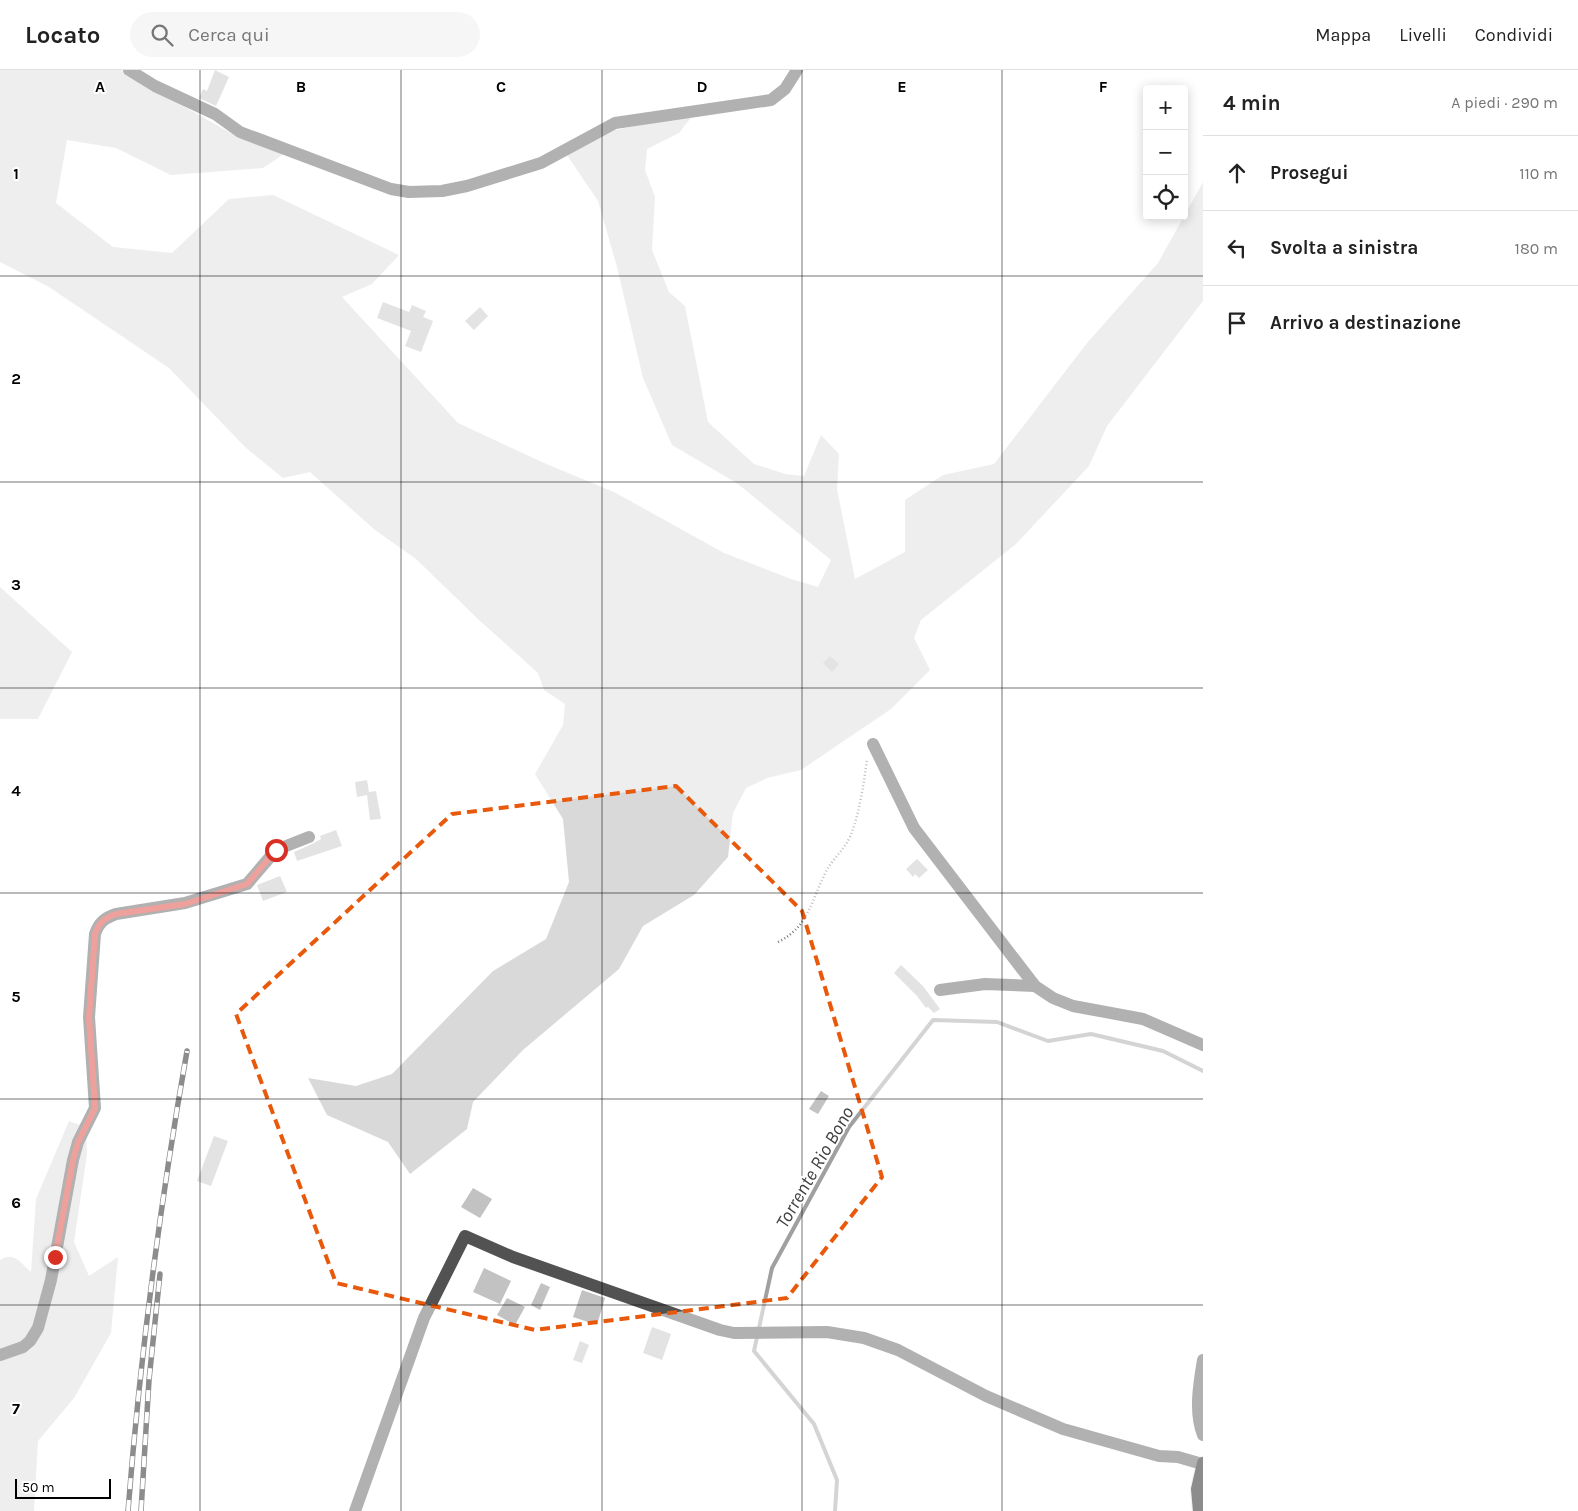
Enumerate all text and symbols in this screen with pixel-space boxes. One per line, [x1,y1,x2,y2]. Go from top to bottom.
search box [130,12,480,57]
text: Locato [25,21,100,49]
icon: search [148,21,176,49]
text: Cerca qui [188,24,270,46]
text: Mappa [1315,24,1371,46]
text: Livelli [1399,24,1447,46]
text: Condividi [1475,24,1553,46]
text: A [95,77,105,96]
text: B [296,77,306,96]
text: C [496,77,506,96]
text: D [697,77,708,96]
text: E [897,77,907,96]
text: F [1099,77,1108,96]
map controls [1143,85,1188,220]
button: + [1143,85,1188,130]
text: 4 min [1223,91,1281,115]
text: A piedi · 290 m [1451,93,1558,112]
button: − [1143,130,1188,175]
icon: ahead [1223,159,1251,187]
text: Prosegui [1270,162,1349,184]
text: 1 [13,164,19,183]
text: 110 m [1519,164,1558,183]
button: locate [1143,175,1188,220]
icon: left [1223,234,1251,262]
text: Svolta a sinistra [1270,237,1418,259]
text: 180 m [1515,239,1558,258]
icon: arrive [1223,309,1251,337]
text: Arrivo a destinazione [1270,312,1461,334]
text: 2 [11,369,21,388]
text: 3 [11,575,21,594]
text: 4 [11,781,21,800]
route start [265,839,288,862]
text: 5 [11,987,21,1006]
water label: Torrente Rio Bono [771,1102,859,1232]
text: 6 [11,1193,21,1212]
route end [44,1246,67,1269]
text: 7 [12,1399,20,1418]
scale bar [15,1476,111,1499]
text: 50 m [22,1479,55,1496]

